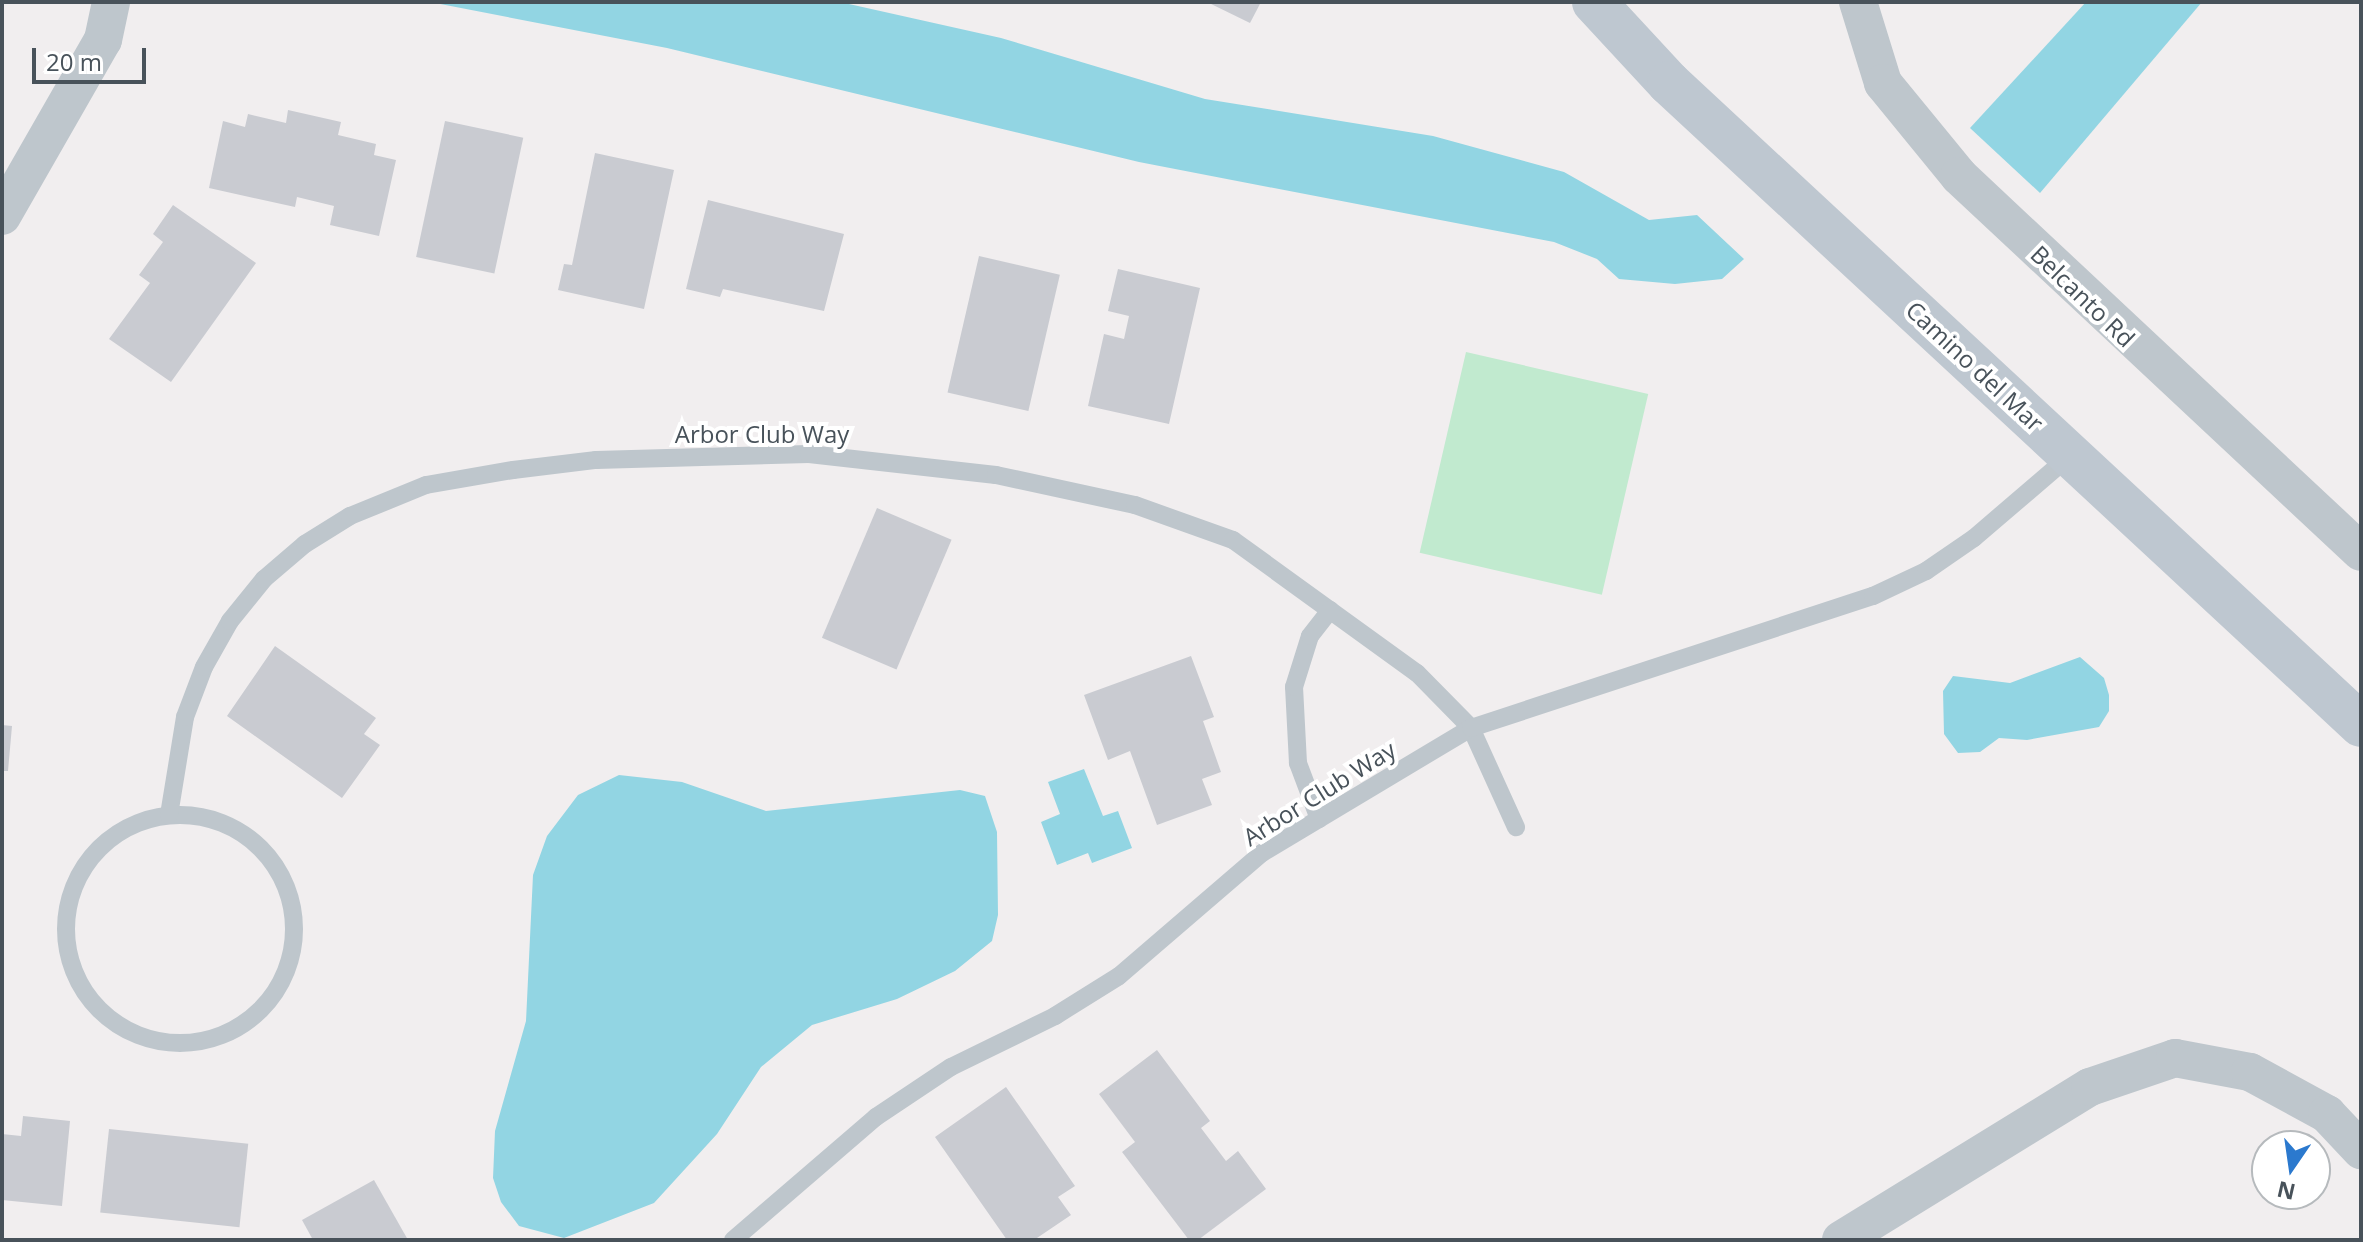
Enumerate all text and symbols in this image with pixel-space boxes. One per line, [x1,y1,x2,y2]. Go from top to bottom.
scale bar [36,32,150,82]
text: 20 m [46,45,102,78]
street label: Belcanto Rd [2025,239,2141,353]
street label: Camino del Mar [1900,295,2050,437]
street label: Arbor Club Way [675,420,849,448]
street label: Arbor Club Way [1237,735,1401,851]
north arrow [2251,1130,2331,1210]
text: N [2274,1175,2298,1208]

